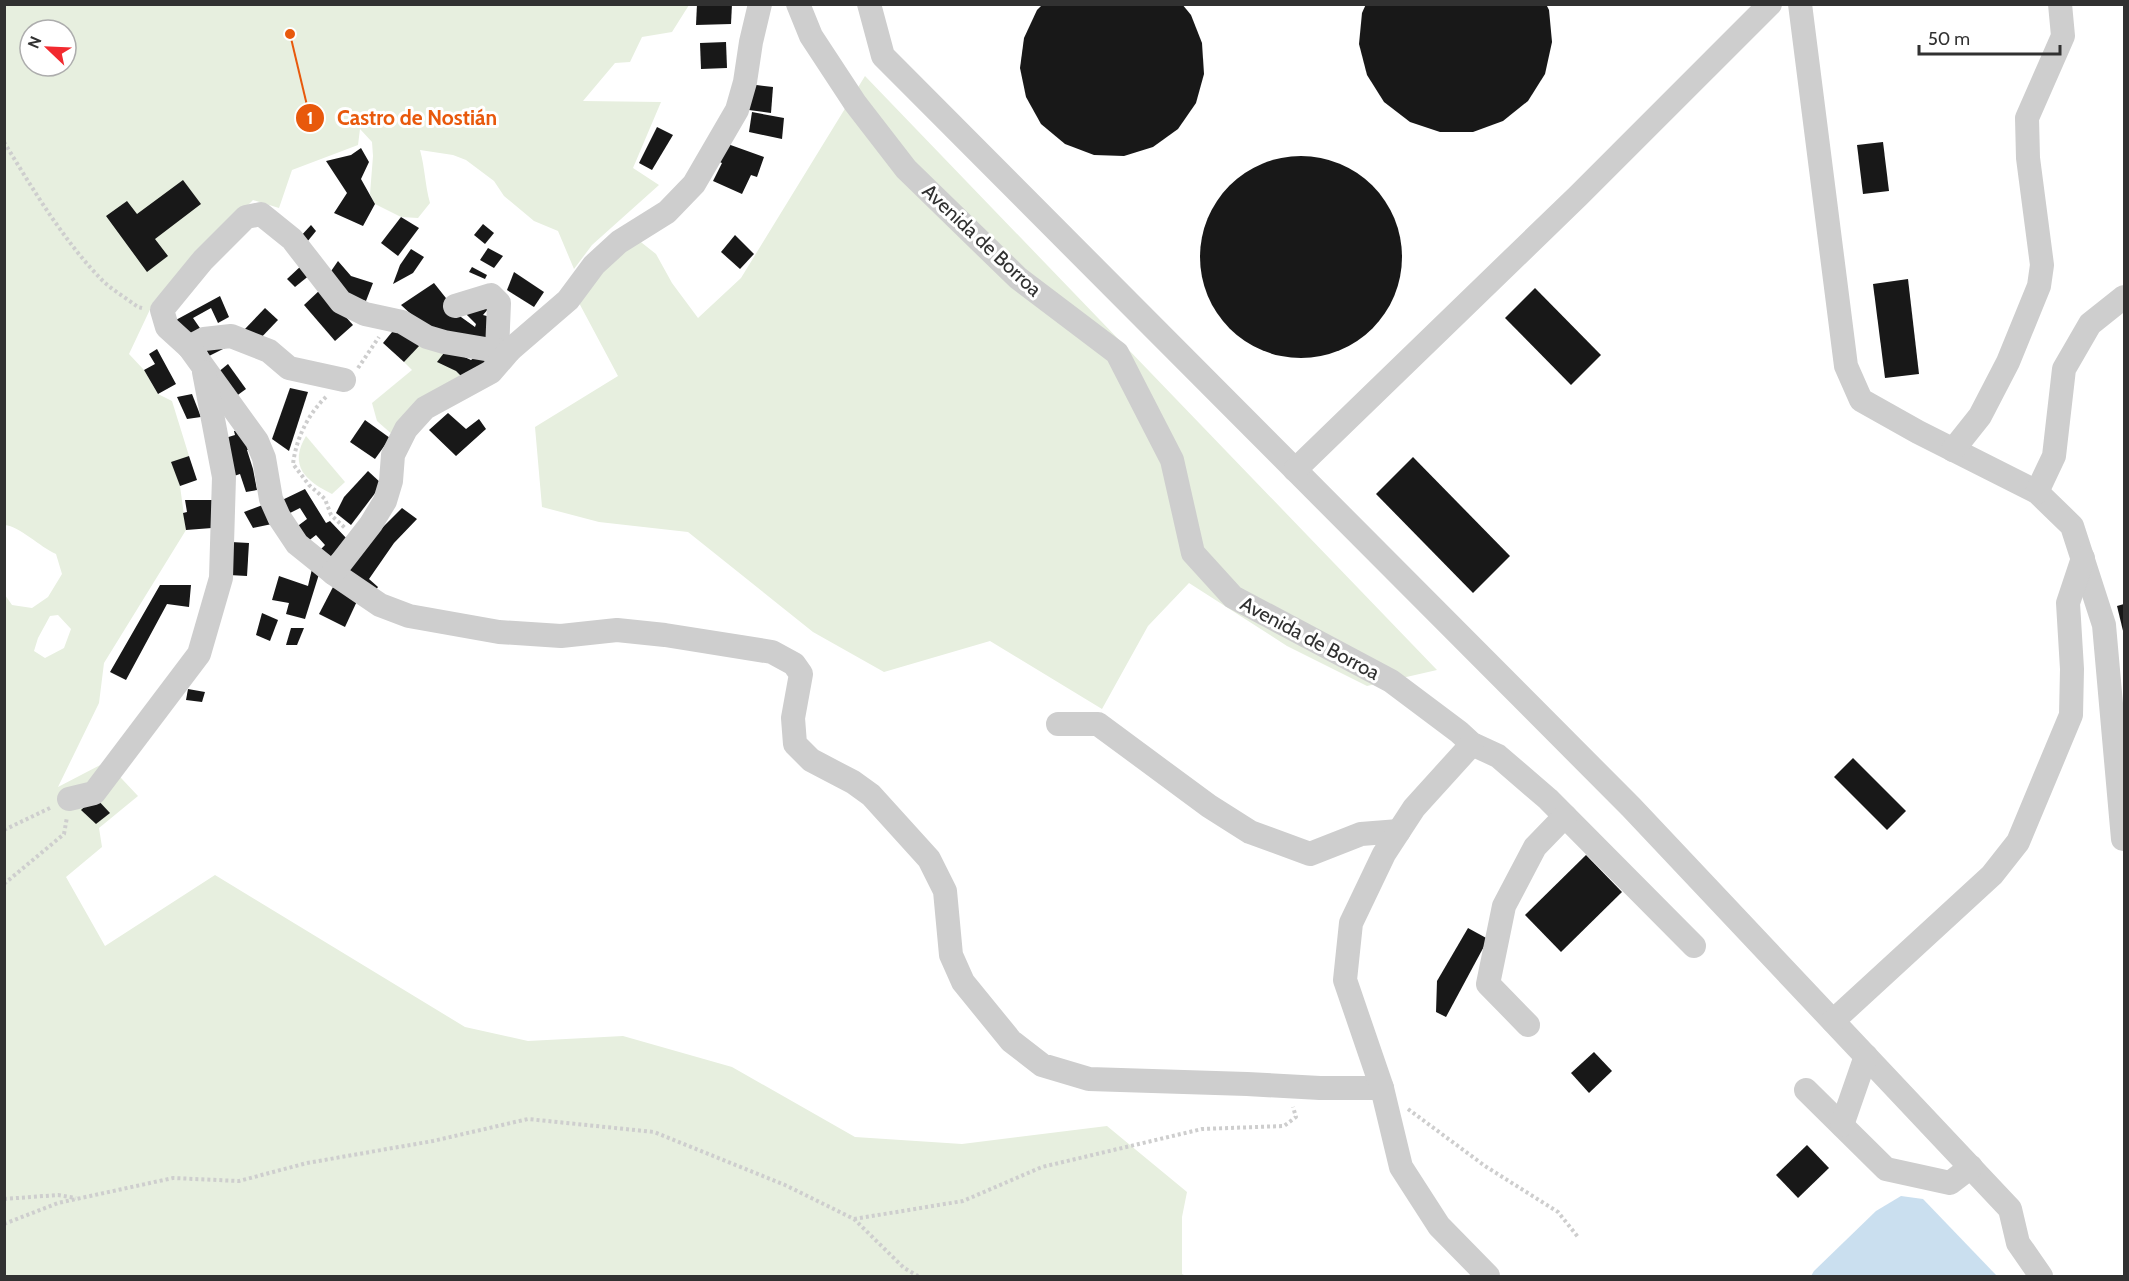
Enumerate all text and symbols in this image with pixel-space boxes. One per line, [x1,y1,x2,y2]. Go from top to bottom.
north arrow [18,18,78,78]
scale bar [1919,18,2060,56]
text: 50 m [1928,28,1970,50]
text: N [24,33,46,51]
callout: Castro de Nostián [295,99,510,138]
text: Castro de Nostián [337,105,497,130]
text: 1 [307,107,313,129]
street label: Avenida de Borroa [918,179,1047,302]
street label: Avenida de Borroa [1236,591,1384,685]

